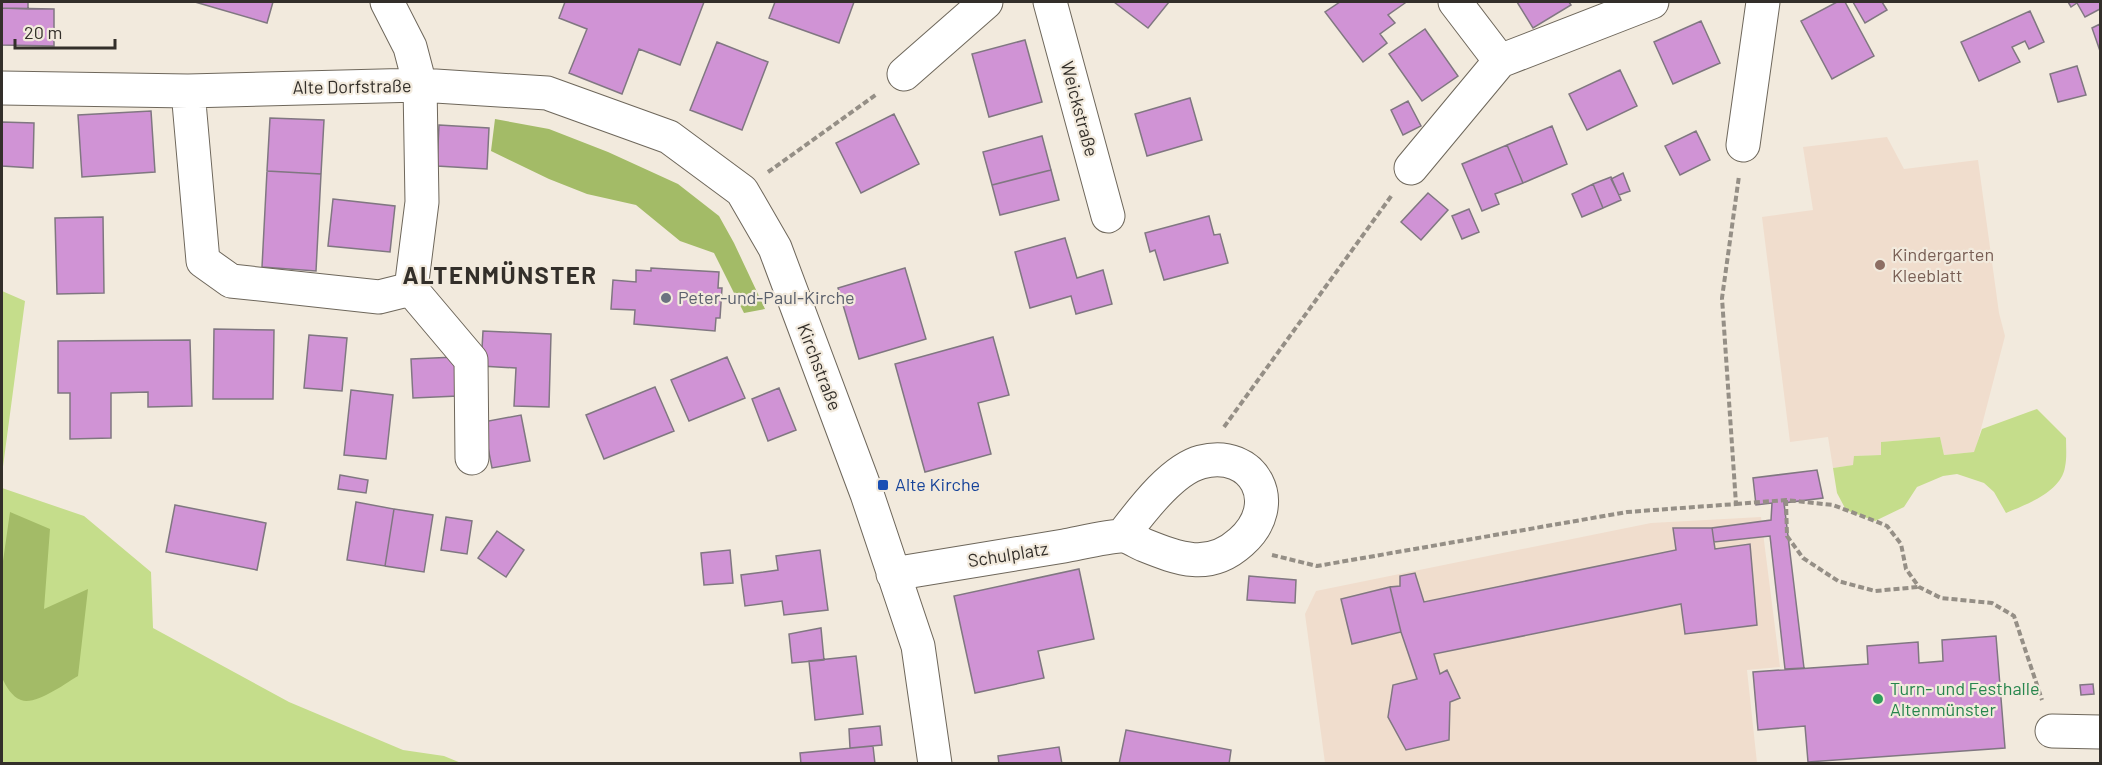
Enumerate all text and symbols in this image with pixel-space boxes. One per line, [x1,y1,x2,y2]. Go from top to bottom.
scale bar [15,12,116,50]
text: 20 m [24,21,62,43]
street label: Weickstraße [1057,59,1103,159]
street label: Alte Dorfstraße [292,74,412,98]
place label: Kindergarten Kleeblatt [1892,243,1994,286]
marker: Kindergarten Kleeblatt [1873,258,1887,272]
district label: ALTENMÜNSTER [403,260,597,289]
place label: Peter-und-Paul-Kirche [678,286,855,308]
marker: Peter-und-Paul-Kirche [659,291,673,305]
street label: Kirchstraße [793,320,847,413]
place label: Alte Kirche [895,473,980,495]
marker: Alte Kirche [876,478,890,492]
street label: Schulplatz [966,537,1050,571]
place label: Turn- und Festhalle Altenmünster [1890,677,2040,720]
marker: Turn- und Festhalle Altenmünster [1871,692,1885,706]

